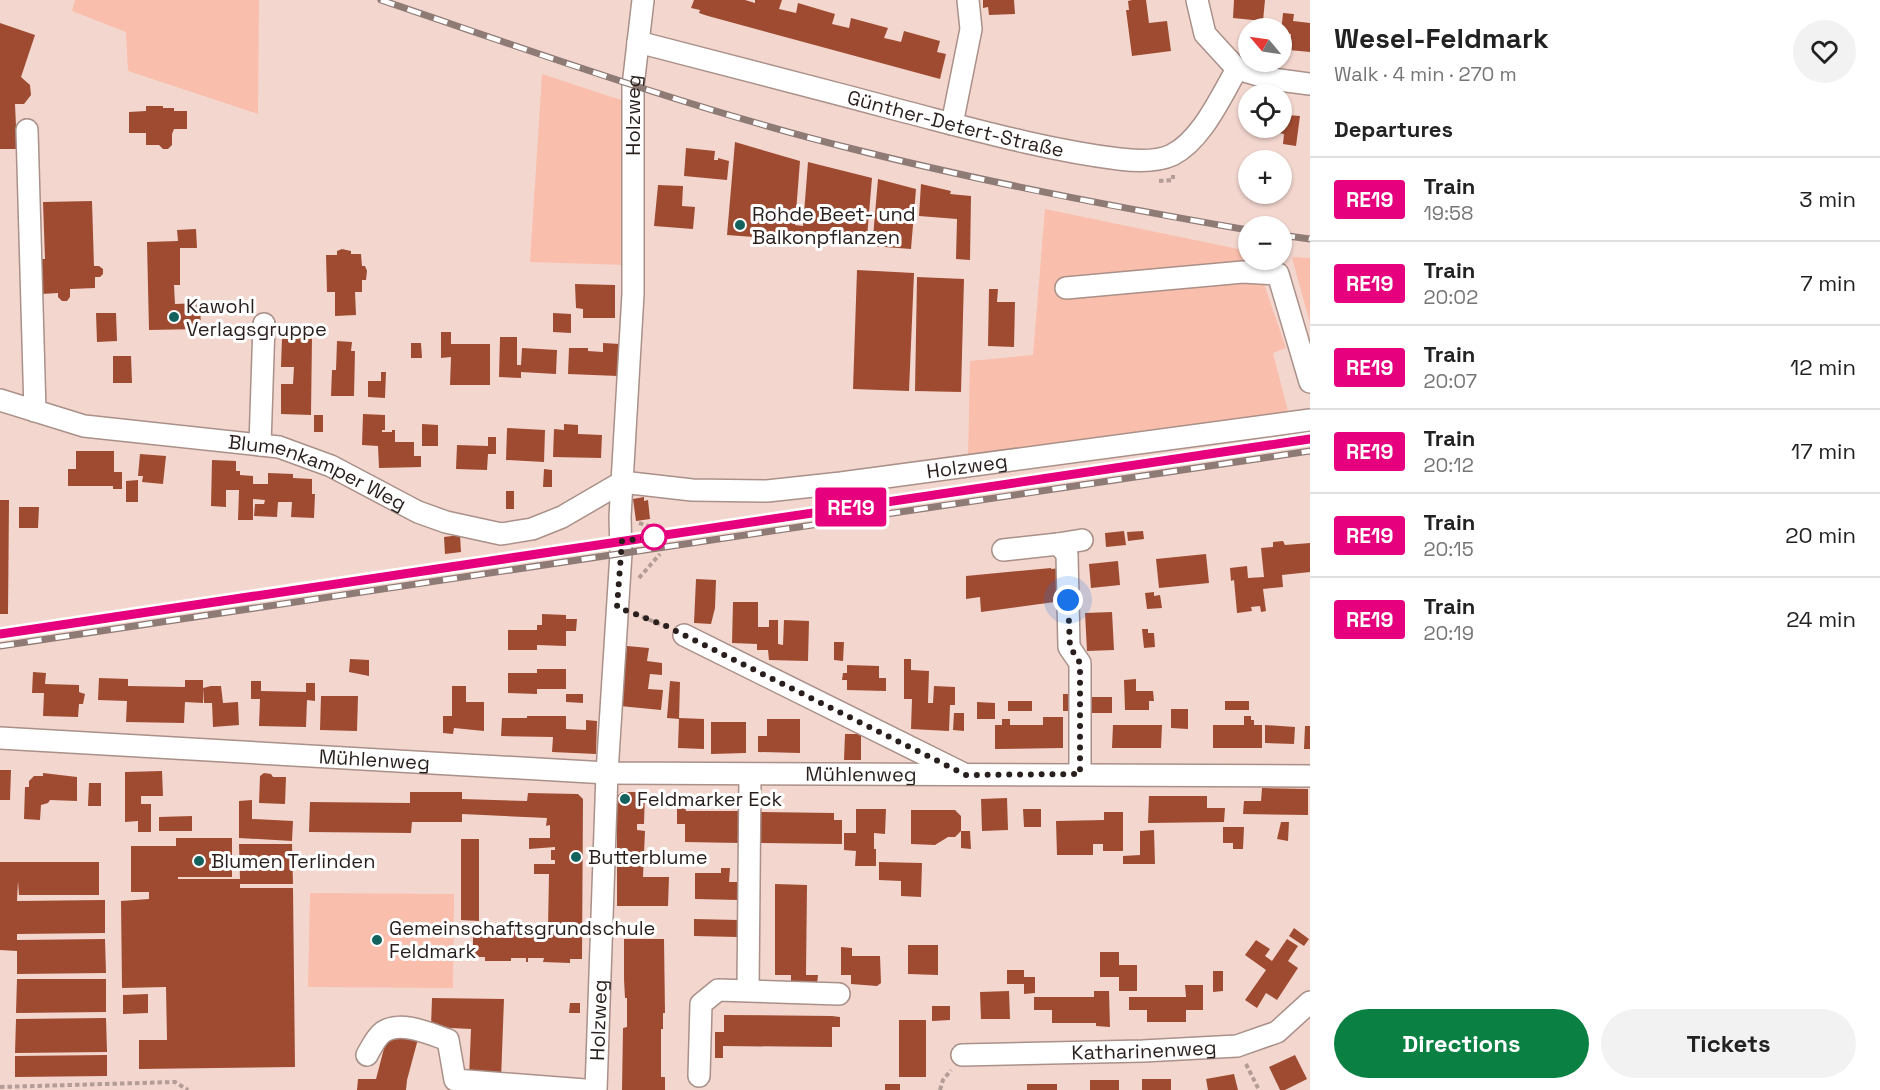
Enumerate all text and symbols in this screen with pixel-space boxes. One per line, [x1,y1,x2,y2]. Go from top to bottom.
north arrow [1238,18,1292,72]
map controls [1238,18,1292,270]
text: Wesel-Feldmark [1334,20,1549,56]
button: heart [1793,20,1856,83]
text: Walk · 4 min · 270 m [1334,61,1517,87]
street label: Holzweg [620,73,647,156]
street label: Günther-Detert-Straße [844,84,1066,163]
button: locate [1238,84,1292,138]
text: Departures [1334,115,1453,143]
button: + [1238,150,1292,204]
text: Train [1423,172,1475,200]
text: 3 min [1799,185,1856,213]
text: RE19 [1346,186,1393,213]
text: 19:58 [1423,200,1474,226]
place label: Rohde Beet- und Balkonpflanzen [752,201,916,250]
button: − [1238,216,1292,270]
marker: Rohde Beet- und Balkonpflanzen [733,218,747,232]
text: Train [1423,256,1475,284]
text: 7 min [1800,269,1856,297]
text: RE19 [1346,270,1393,297]
text: 20:02 [1423,284,1478,310]
place label: Kawohl Verlagsgruppe [186,293,327,342]
marker: Kawohl Verlagsgruppe [167,310,181,324]
text: Train [1423,340,1475,368]
text: 12 min [1790,353,1856,381]
text: RE19 [1346,354,1393,381]
text: 20:07 [1423,368,1477,394]
text: Train [1423,424,1475,452]
street label: Blumenkamper Weg [227,429,411,517]
text: 17 min [1791,437,1856,465]
text: RE19 [1346,438,1393,465]
street label: Holzweg [925,448,1009,484]
text: 20:12 [1423,452,1474,478]
line badge: RE19 [809,488,893,526]
text: RE19 [827,494,875,521]
text: Train [1423,508,1475,536]
text: 20 min [1785,521,1856,549]
text: RE19 [1346,522,1393,549]
unlabelled marker [641,524,667,550]
text: 20:15 [1423,536,1474,562]
your location [1053,585,1083,615]
text: Train [1423,592,1475,620]
text: 24 min [1786,605,1856,633]
text: RE19 [1346,606,1393,633]
text: 20:19 [1423,620,1474,646]
street label: Mühlenweg [318,743,431,776]
street label: Mühlenweg [805,761,917,787]
place label: Feldmarker Eck [637,786,783,812]
marker: Feldmarker Eck [618,792,632,806]
place label: Butterblume [588,844,708,870]
place label: Blumen Terlinden [211,848,375,874]
marker: Butterblume [569,850,583,864]
marker: Blumen Terlinden [192,854,206,868]
place label: Gemeinschaftsgrundschule Feldmark [389,915,655,964]
marker: Gemeinschaftsgrundschule Feldmark [370,933,384,947]
street label: Holzweg [584,979,613,1061]
button: Directions [1334,1009,1589,1078]
button: Tickets [1601,1009,1856,1078]
street label: Katharinenweg [1071,1034,1217,1066]

